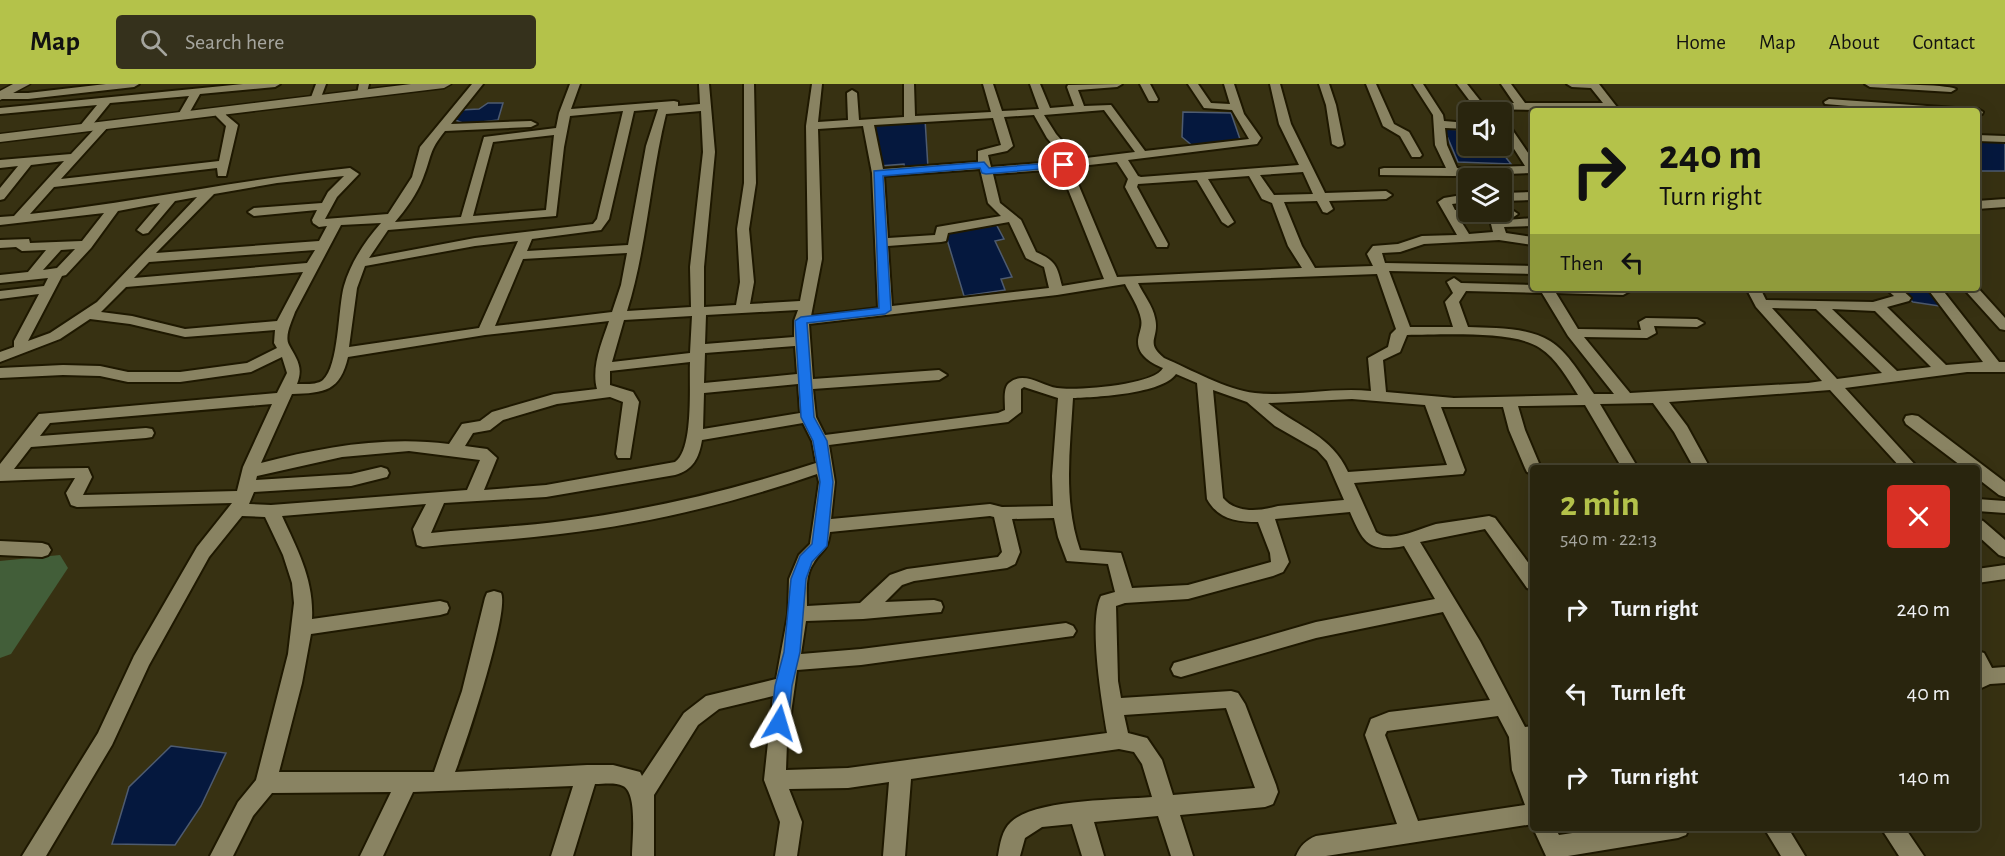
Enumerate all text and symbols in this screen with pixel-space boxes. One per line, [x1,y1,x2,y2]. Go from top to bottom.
search box [116,15,536,69]
icon: search [137,26,170,59]
text: Map [30,28,80,56]
text: Search here [185,31,284,53]
text: Home [1675,32,1726,53]
text: Map [1759,32,1796,53]
text: About [1829,32,1879,53]
text: Contact [1912,32,1975,53]
map controls [1458,102,1512,222]
button: sound [1458,102,1512,156]
icon: right [1560,132,1638,210]
text: 240 m [1659,134,1762,176]
pin [1038,139,1089,190]
icon: arrive [1047,148,1080,181]
button: layers [1458,168,1512,222]
text: Turn right [1659,183,1762,210]
icon: left [1616,246,1649,279]
text: Then [1560,252,1604,274]
button: close [1887,485,1950,548]
text: 2 min [1560,486,1640,522]
text: 540 m · 22:13 [1560,529,1657,549]
icon: right [1560,593,1593,626]
text: Turn right [1611,598,1698,620]
text: 240 m [1897,598,1950,620]
icon: left [1560,677,1593,710]
text: Turn left [1611,682,1685,704]
text: 40 m [1907,682,1950,704]
position arrow [747,691,811,755]
icon: right [1560,761,1593,794]
text: Turn right [1611,766,1698,788]
text: 140 m [1899,766,1950,788]

